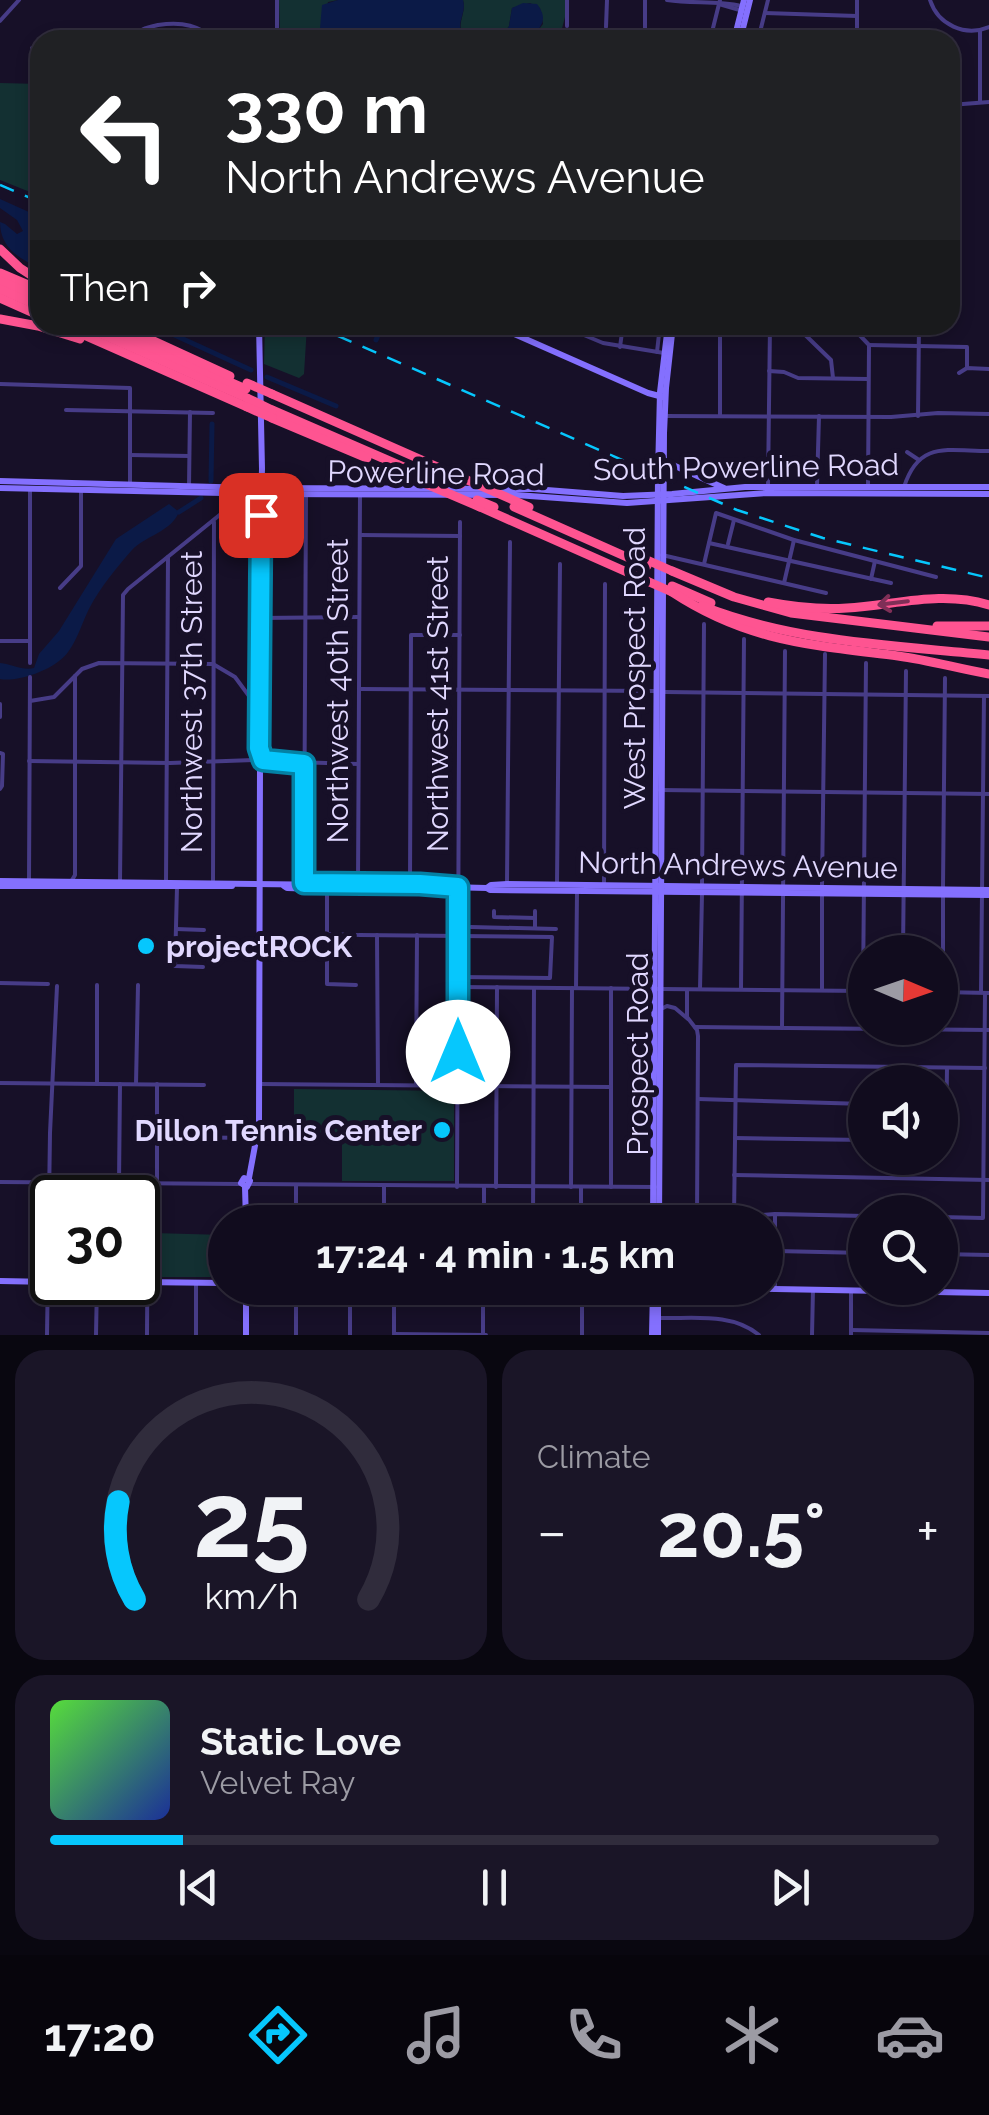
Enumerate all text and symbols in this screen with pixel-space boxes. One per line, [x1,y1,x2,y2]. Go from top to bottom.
text: 330 m [225,67,428,149]
icon: left [60,70,190,200]
text: North Andrews Avenue [225,151,705,204]
icon: right [170,260,225,315]
text: Then [60,265,150,310]
street label: South Powerline Road [593,447,899,487]
street label: Powerline Road [327,454,545,492]
pin [219,473,304,558]
icon: arrive [234,488,289,543]
street label: West Prospect Road [617,527,652,809]
street label: Northwest 40th Street [320,538,355,844]
street label: Northwest 37th Street [174,551,209,853]
street label: Northwest 41st Street [420,556,455,852]
one-way arrow [877,594,909,613]
street label: North Andrews Avenue [578,845,898,885]
place label: projectROCK [166,929,353,964]
marker: projectROCK [135,935,157,957]
north arrow [848,935,958,1045]
map controls [848,935,958,1305]
street label: Prospect Road [620,952,655,1156]
position arrow [406,1000,510,1104]
button: sound [848,1065,958,1175]
place label: Dillon Tennis Center [134,1113,422,1148]
marker: Dillon Tennis Center [431,1119,453,1141]
speed limit sign: 30 [30,1175,160,1305]
button: search [848,1195,958,1305]
text: 17:24 · 4 min · 1.5 km [316,1232,675,1277]
text: Climate [537,1438,651,1475]
text: 25 [193,1459,309,1581]
text: 20.5° [657,1486,825,1575]
text: − [537,1499,567,1564]
text: + [916,1499,939,1564]
text: km/h [204,1575,298,1617]
text: Static Love [200,1719,401,1764]
text: Velvet Ray [200,1764,355,1801]
icon: previous [171,1860,226,1915]
icon: pause [467,1860,522,1915]
icon: next [763,1860,818,1915]
icon: directions [243,2000,313,2070]
icon: music [401,2000,471,2070]
icon: phone [559,2000,629,2070]
icon: climate [717,2000,787,2070]
icon: car [875,2000,945,2070]
text: 17:20 [44,2009,156,2062]

